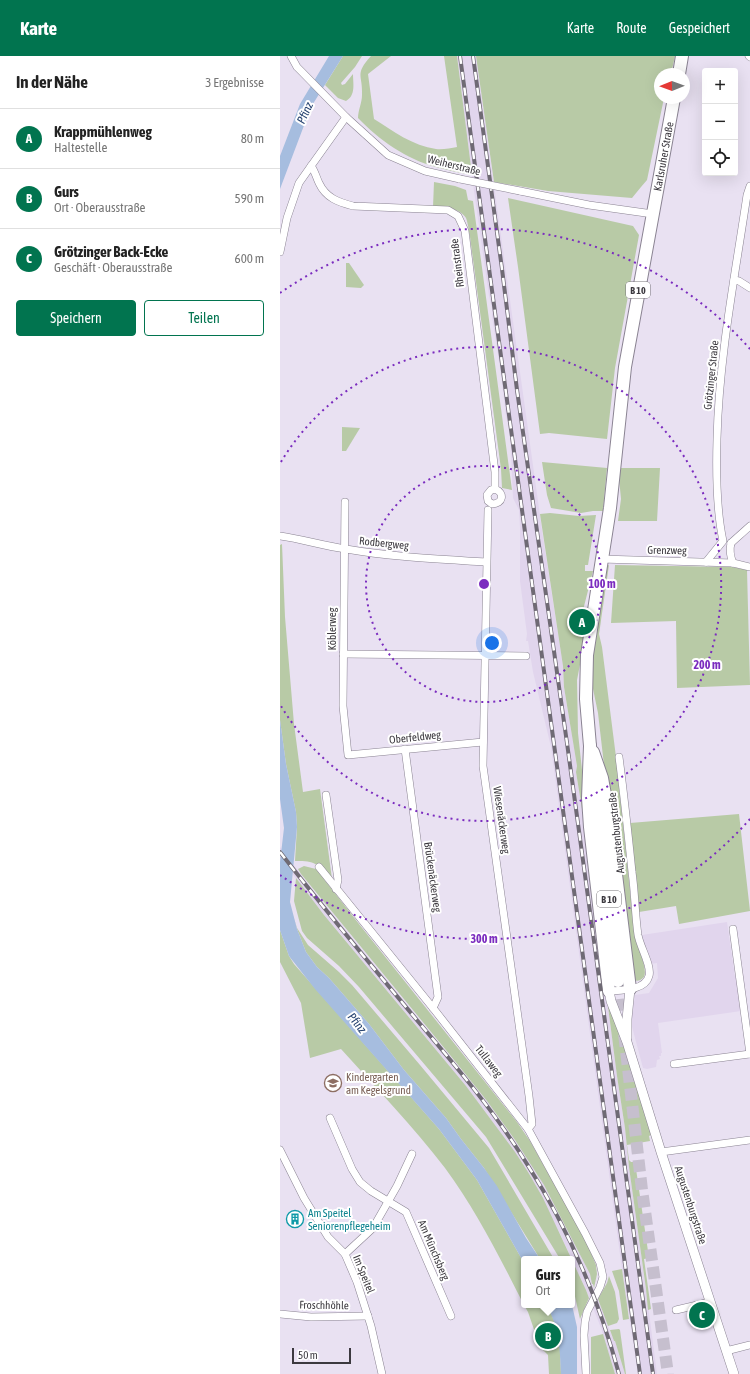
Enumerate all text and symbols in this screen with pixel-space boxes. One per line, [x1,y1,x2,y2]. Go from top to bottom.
text: Karte [20,17,57,39]
text: Karte [567,20,594,36]
text: Route [616,20,647,36]
text: Gespeichert [669,20,730,36]
north arrow [654,68,690,104]
map controls [702,68,738,176]
button: + [702,68,738,104]
text: In der Nähe [16,72,88,92]
text: 3 Ergebnisse [205,75,264,90]
water label: Pfinz [294,99,316,126]
button: − [702,104,738,140]
street label: Karlsruher Straße [651,121,676,192]
text: Krappmühlenweg [54,123,152,140]
text: A [26,131,32,146]
text: 80 m [241,131,264,146]
text: Haltestelle [54,140,107,155]
button: locate [702,140,738,176]
street label: Weiherstraße [426,153,482,177]
text: Gurs [54,183,79,200]
text: B [26,191,32,206]
text: 590 m [235,191,264,206]
text: Ort · Oberausstraße [54,200,146,215]
street label: Rheinstraße [448,238,466,288]
text: Grötzinger Back-Ecke [54,243,168,260]
text: C [26,251,32,266]
text: 600 m [235,251,264,266]
text: Geschäft · Oberausstraße [54,260,172,275]
road number: B 10 [626,282,650,298]
button: Speichern [16,300,136,336]
button: Teilen [144,300,264,336]
street label: Grötzinger Straße [701,340,721,410]
street label: Rodbergweg [359,534,410,552]
street label: Grenzweg [647,544,687,556]
centre of rings [477,577,491,591]
text: 100 m [588,577,616,591]
street label: Köblerweg [326,607,338,650]
pin: A [569,607,595,637]
your location [482,633,502,653]
text: 200 m [693,658,721,672]
street label: Oberfeldweg [389,728,442,746]
street label: Wiesenäckerweg [491,786,513,855]
street label: Augustenburgstraße [606,792,626,874]
street label: Brückenäckerweg [422,841,444,913]
road number: B 10 [597,891,621,907]
text: 300 m [470,932,498,946]
water label: Pfinz [345,1010,370,1037]
street label: Tullaweg [473,1043,505,1079]
place label: Kindergarten am Kegelsgrund [346,1071,411,1096]
school or university icon: Kindergarten am Kegelsgrund [323,1073,343,1093]
street label: Augustenburgstraße [673,1164,709,1246]
place label: Am Speitel Seniorenpflegeheim [308,1207,391,1232]
building icon: Am Speitel Seniorenpflegeheim [285,1209,305,1229]
street label: Am Münchsberg [416,1218,452,1282]
street label: Im Speitel [351,1253,377,1295]
popup [521,1256,575,1308]
text: Gurs [536,1266,560,1283]
text: Ort [536,1283,551,1298]
street label: Froschhöhle [299,1299,349,1311]
pin: C [689,1300,715,1330]
pin: B [535,1321,561,1351]
scale bar [292,1346,351,1365]
text: 50 m [298,1349,318,1361]

